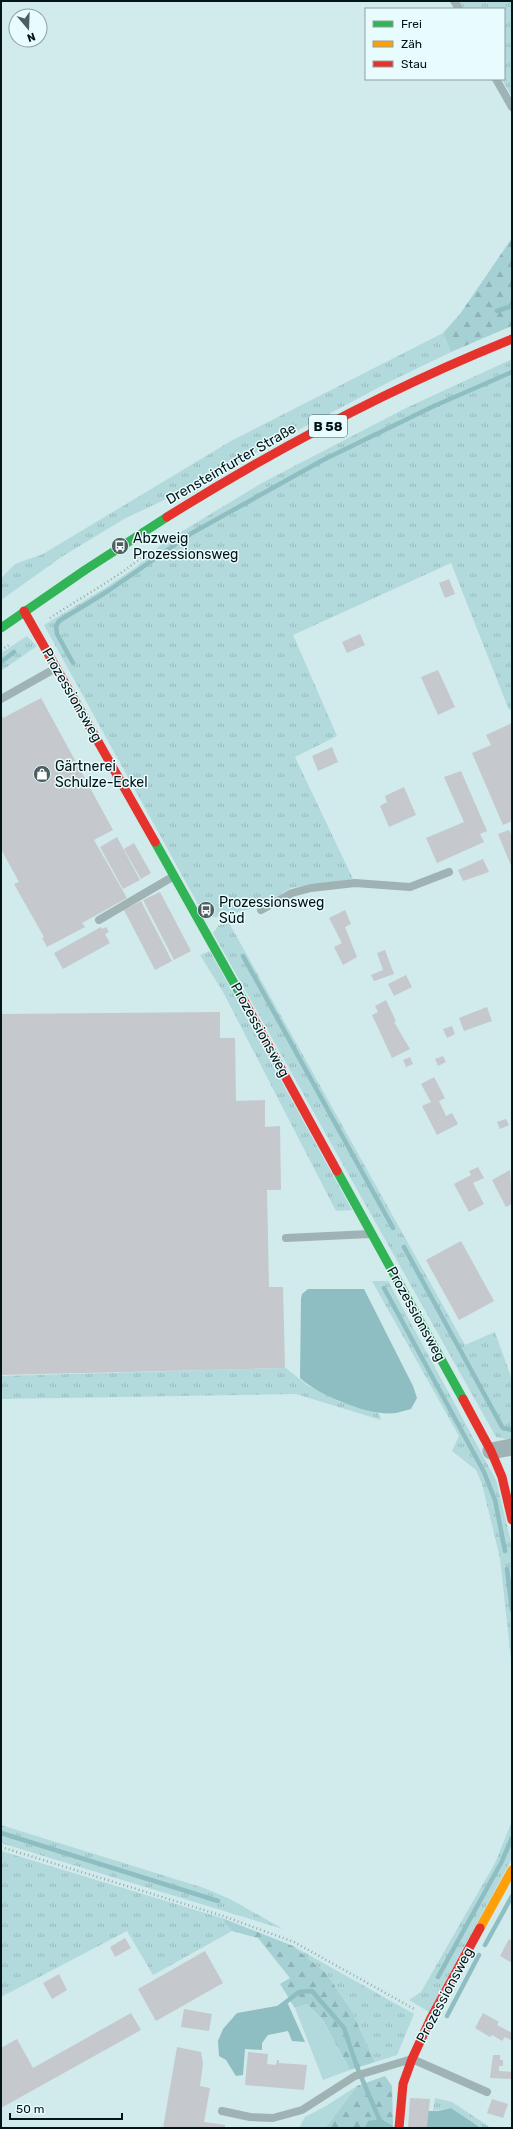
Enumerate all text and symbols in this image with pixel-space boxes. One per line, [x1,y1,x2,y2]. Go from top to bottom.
north arrow [8,8,48,48]
legend [365,8,505,80]
text: Frei [401,17,422,31]
text: N [25,30,37,44]
text: Zäh [401,37,422,51]
text: Stau [401,57,427,71]
road number: B 58 [309,415,347,437]
street label: Drensteinfurter Straße [163,420,299,508]
place label: Abzweig Prozessionsweg [133,530,238,563]
bus stop icon: Abzweig Prozessionsweg [110,536,130,556]
street label: Prozessionsweg [38,645,106,745]
place label: Gärtnerei Schulze-Eckel [55,758,148,791]
shop icon: Gärtnerei Schulze-Eckel [32,764,52,784]
place label: Prozessionsweg Süd [219,894,324,927]
bus stop icon: Prozessionsweg Süd [196,900,216,920]
street label: Prozessionsweg [227,980,293,1080]
street label: Prozessionsweg [383,1264,449,1364]
street label: Prozessionsweg [413,1944,477,2046]
scale bar [10,2095,122,2121]
text: 50 m [16,2102,44,2116]

